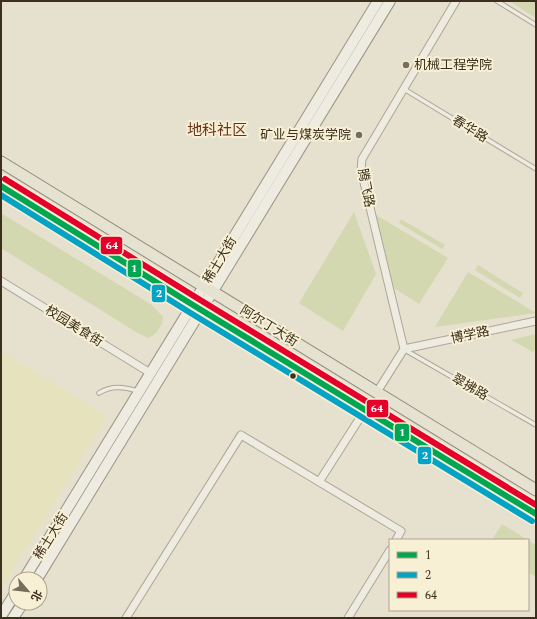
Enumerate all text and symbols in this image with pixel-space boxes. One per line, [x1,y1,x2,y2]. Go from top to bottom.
place label: 机械工程学院 [414,55,492,75]
marker: 机械工程学院 [401,60,411,70]
street label: 春华路 [448,110,492,148]
district label: 地科社区 [187,119,247,142]
place label: 矿业与煤炭学院 [260,125,351,145]
marker: 矿业与煤炭学院 [354,130,364,140]
street label: 腾飞路 [352,167,380,209]
street label: 稀土大街 [198,233,242,287]
line badge: 64 [100,236,123,255]
text: 64 [106,237,119,254]
line badge: 1 [127,259,142,278]
text: 1 [131,260,137,277]
line badge: 2 [151,284,166,303]
text: 2 [156,285,162,302]
street label: 校园美食街 [41,300,107,352]
street label: 阿尔丁大街 [236,300,302,352]
street label: 博学路 [449,321,491,349]
street label: 翠拂路 [448,369,492,405]
unlabelled marker [288,371,298,381]
line badge: 64 [366,399,389,418]
text: 64 [371,400,384,417]
line badge: 1 [394,423,410,442]
text: 1 [399,424,405,441]
line badge: 2 [417,446,432,465]
text: 2 [422,447,428,464]
street label: 稀土大街 [29,509,73,563]
legend [389,539,529,611]
text: 1 [425,546,431,565]
text: 2 [425,566,431,585]
north arrow [8,571,48,611]
text: 64 [425,586,437,605]
text: 北 [26,587,46,604]

